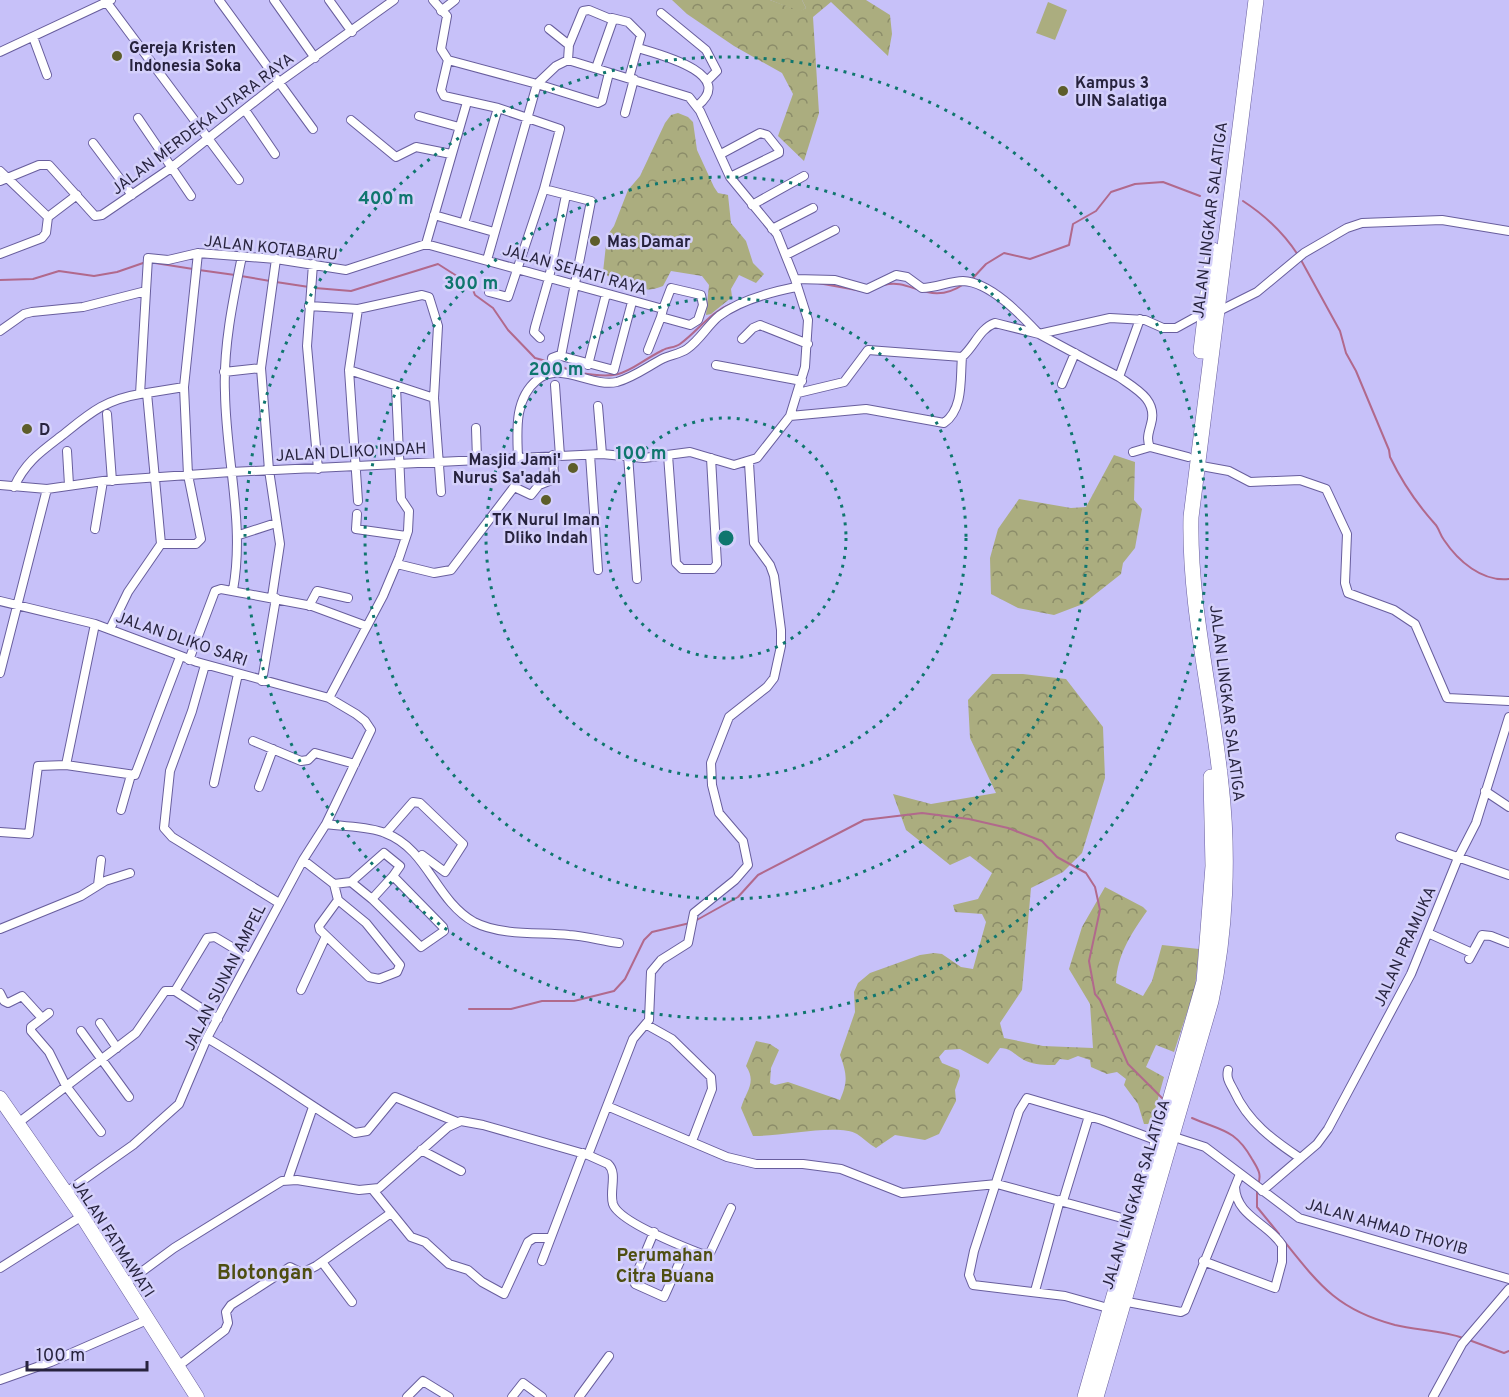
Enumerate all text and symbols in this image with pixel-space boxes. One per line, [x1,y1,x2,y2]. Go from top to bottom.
place label: Gereja Kristen Indonesia Soka [129,39,241,77]
street label: JALAN MERDEKA UTARA RAYA [108,49,299,200]
marker: Gereja Kristen Indonesia Soka [110,49,124,63]
place label: Kampus 3 UIN Salatiga [1075,74,1167,112]
marker: Kampus 3 UIN Salatiga [1056,84,1070,98]
street label: JALAN LINGKAR SALATIGA [1189,121,1233,320]
text: 400 m [358,188,414,211]
street label: JALAN KOTABARU [203,232,339,266]
place label: Mas Damar [607,233,691,253]
marker: Mas Damar [588,234,602,248]
street label: JALAN SEHATI RAYA [500,241,649,301]
text: 300 m [444,273,498,296]
text: 200 m [528,359,584,382]
place label: D [39,421,50,441]
marker: D [20,422,34,436]
street label: JALAN DLIKO INDAH [275,439,427,467]
text: 100 m [615,443,667,466]
place label: Masjid Jami' Nurus Sa'adah [453,451,561,489]
marker: Masjid Jami' Nurus Sa'adah [566,461,580,475]
marker: TK Nurul Iman Dliko Indah [539,493,553,507]
place label: TK Nurul Iman Dliko Indah [492,511,600,549]
centre of rings [716,528,736,548]
street label: JALAN LINGKAR SALATIGA [1204,604,1248,803]
street label: JALAN DLIKO SARI [113,608,250,672]
street label: JALAN PRAMUKA [1370,883,1441,1010]
street label: JALAN SUNAN AMPEL [180,901,271,1055]
street label: JALAN LINGKAR SALATIGA [1098,1097,1175,1292]
street label: JALAN FATMAWATI [67,1176,158,1302]
street label: JALAN AHMAD THOYIB [1303,1195,1470,1261]
district label: Perumahan Citra Buana [616,1245,714,1289]
district label: Blotongan [217,1261,313,1287]
scale bar [27,1334,147,1372]
text: 100 m [36,1345,85,1368]

